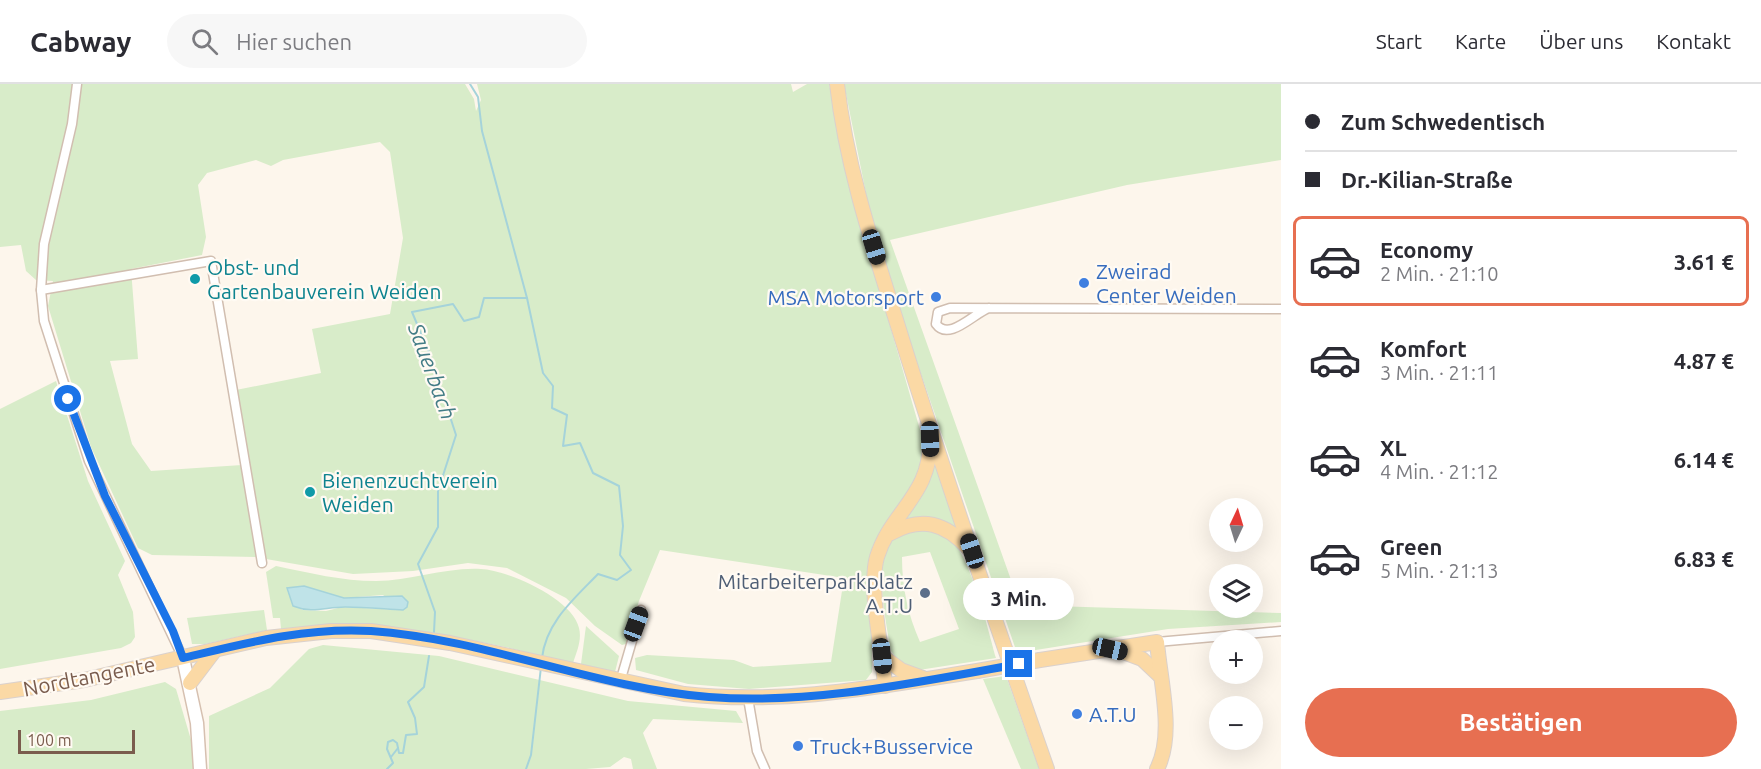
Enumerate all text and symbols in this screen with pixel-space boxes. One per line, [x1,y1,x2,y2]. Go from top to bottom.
search box [167,14,587,68]
icon: search [188,25,221,58]
text: Cabway [30,26,131,57]
text: Hier suchen [236,29,352,54]
text: Start [1376,29,1422,53]
text: Karte [1455,29,1506,53]
text: Über uns [1539,29,1623,53]
text: Kontakt [1656,29,1731,53]
text: Zum Schwedentisch [1341,109,1545,134]
text: Dr.-Kilian-Straße [1341,167,1513,192]
car [860,227,888,267]
icon: car [1308,234,1362,288]
text: Economy [1380,237,1473,262]
text: 3.61 € [1674,249,1734,274]
place label: Obst- und Gartenbauverein Weiden [207,255,441,303]
place label: Zweirad Center Weiden [1096,259,1237,307]
text: 2 Min. · 21:10 [1380,262,1499,285]
marker: Obst- und Gartenbauverein Weiden [188,272,202,286]
marker: Zweirad Center Weiden [1077,276,1091,290]
place label: MSA Motorsport [767,285,924,309]
marker: MSA Motorsport [929,290,943,304]
water label: Sauerbach [404,318,462,423]
icon: car [1308,333,1362,387]
text: Komfort [1380,336,1467,361]
text: 4.87 € [1674,348,1734,373]
text: 3 Min. · 21:11 [1380,361,1499,384]
route start [54,385,81,412]
car [920,421,940,457]
icon: car [1308,432,1362,486]
text: XL [1380,435,1407,460]
text: 6.14 € [1674,447,1734,472]
text: 4 Min. · 21:12 [1380,460,1499,483]
place label: Bienenzuchtverein Weiden [322,468,498,516]
marker: Bienenzuchtverein Weiden [303,485,317,499]
north arrow [1209,498,1263,552]
map controls [1209,498,1263,750]
car [958,531,986,571]
icon: car [1308,531,1362,585]
text: Green [1380,534,1442,559]
text: 6.83 € [1674,546,1734,571]
text: 5 Min. · 21:13 [1380,559,1499,582]
button: layers [1209,564,1263,618]
place label: Mitarbeiterparkplatz A.T.U [718,569,913,617]
callout: 3 Min. [964,577,1074,619]
marker: Mitarbeiterparkplatz A.T.U [918,586,932,600]
text: 3 Min. [991,587,1047,610]
car [621,604,651,644]
button: + [1209,630,1263,684]
car [1090,636,1130,662]
car [871,637,893,675]
route end [1005,650,1032,677]
street label: Nordtangente [21,651,157,701]
button: Bestätigen [1305,688,1737,757]
button: − [1209,696,1263,750]
place label: A.T.U [1089,702,1137,726]
marker: A.T.U [1070,707,1084,721]
scale bar [18,727,135,754]
text: 100 m [27,731,72,749]
place label: Truck+Busservice [810,734,973,758]
marker: Truck+Busservice [791,739,805,753]

